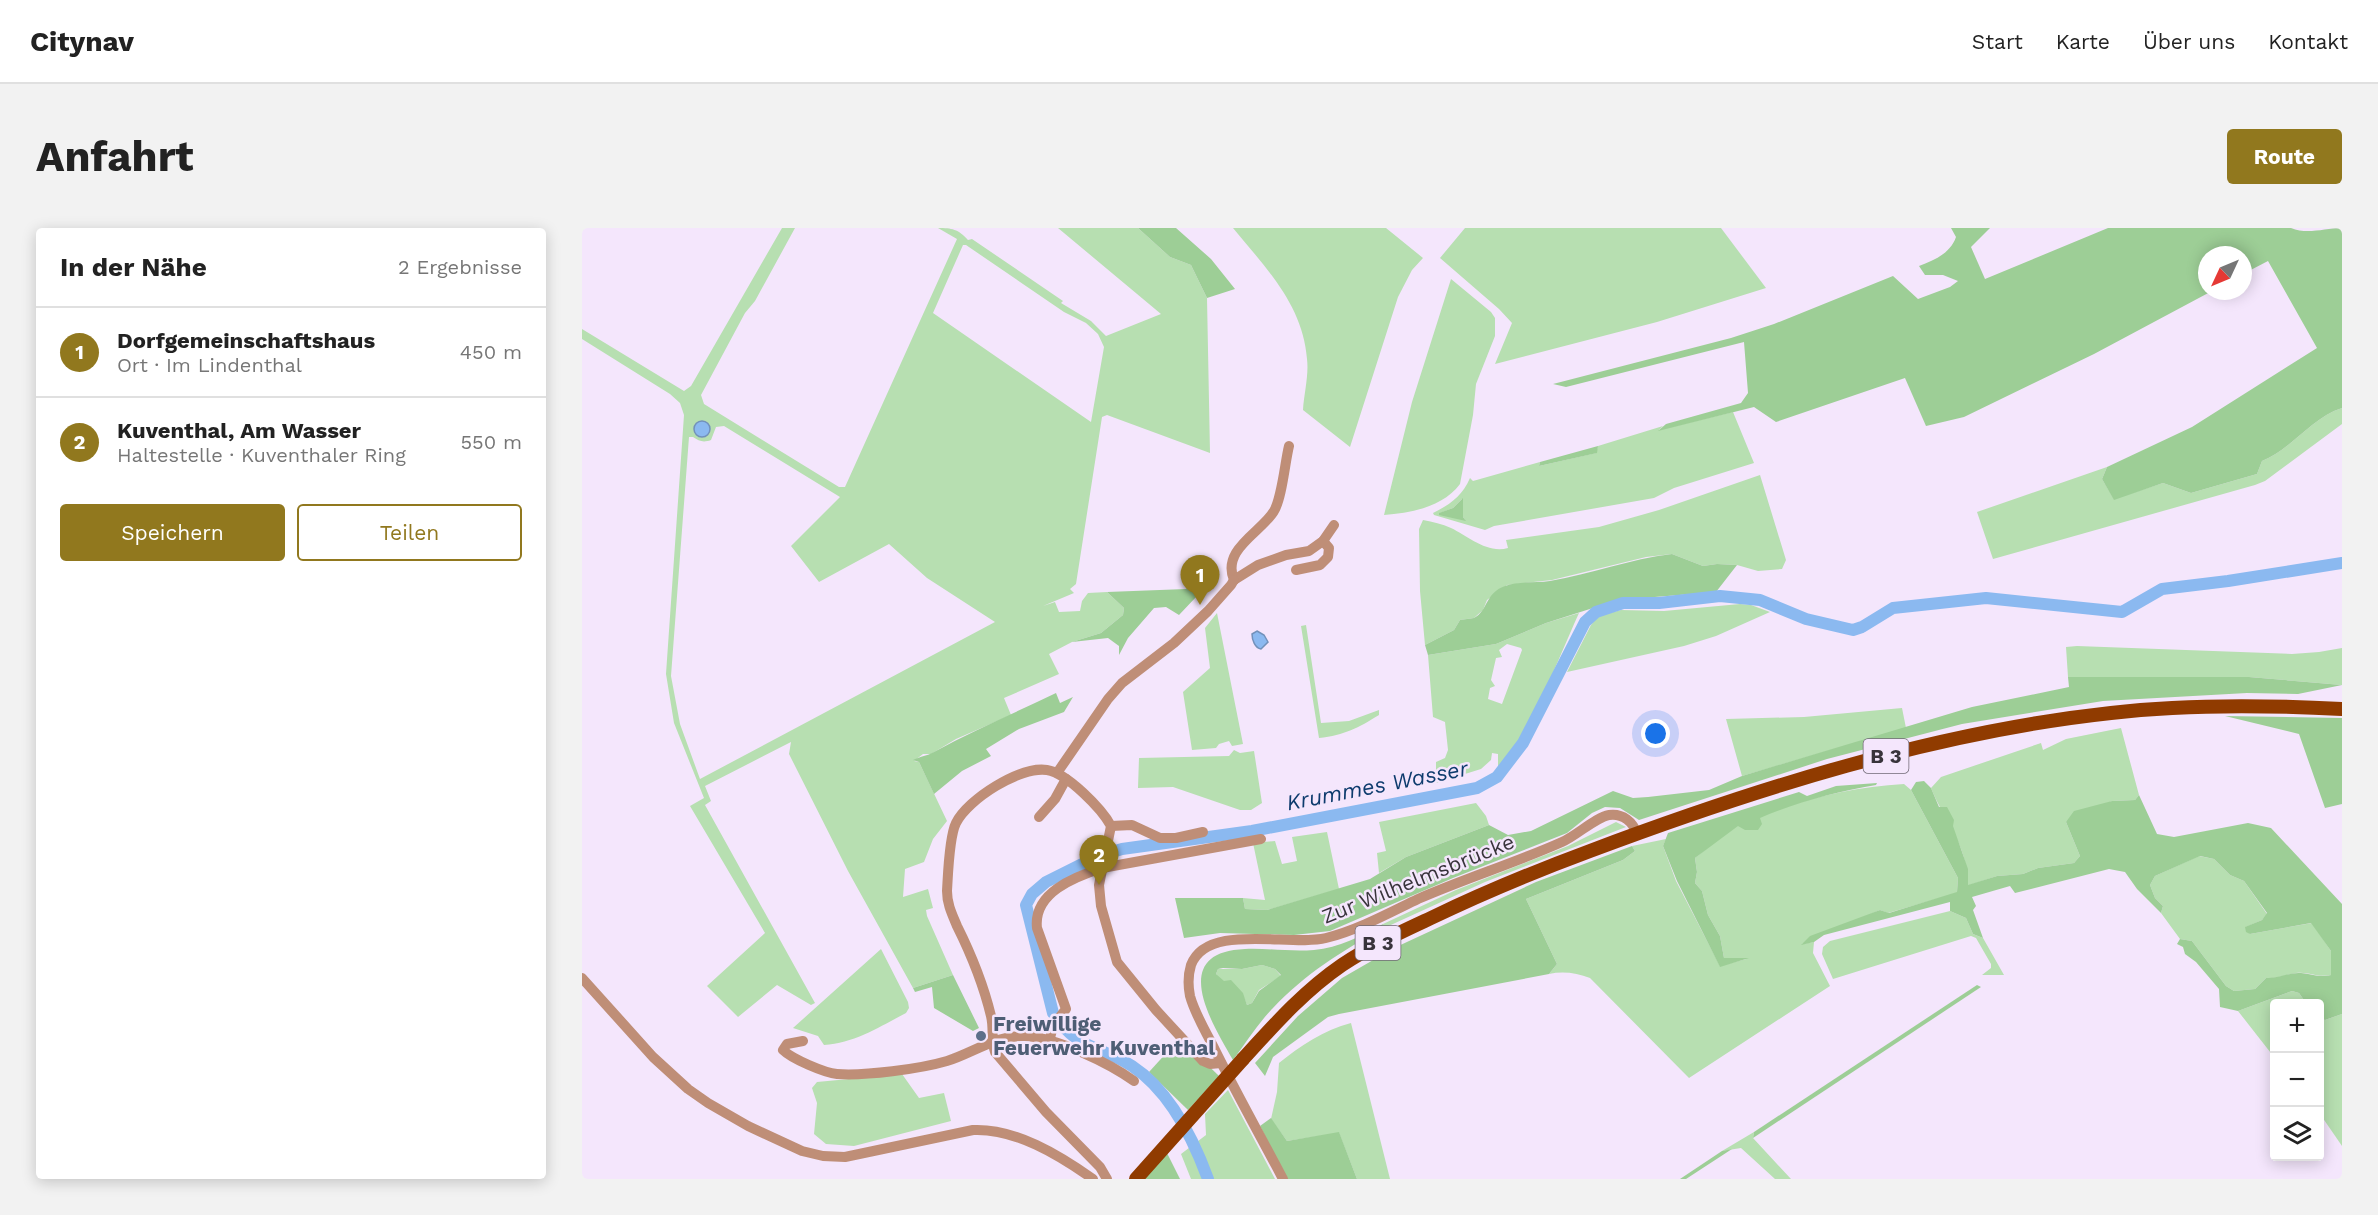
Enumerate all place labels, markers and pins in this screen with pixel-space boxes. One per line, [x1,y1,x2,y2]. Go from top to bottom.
pin: 1 [1180,556,1220,605]
pin: 2 [1080,836,1118,885]
place label: Freiwillige Feuerwehr Kuventhal [993,1011,1215,1060]
marker: Freiwillige Feuerwehr Kuventhal [974,1029,988,1043]

